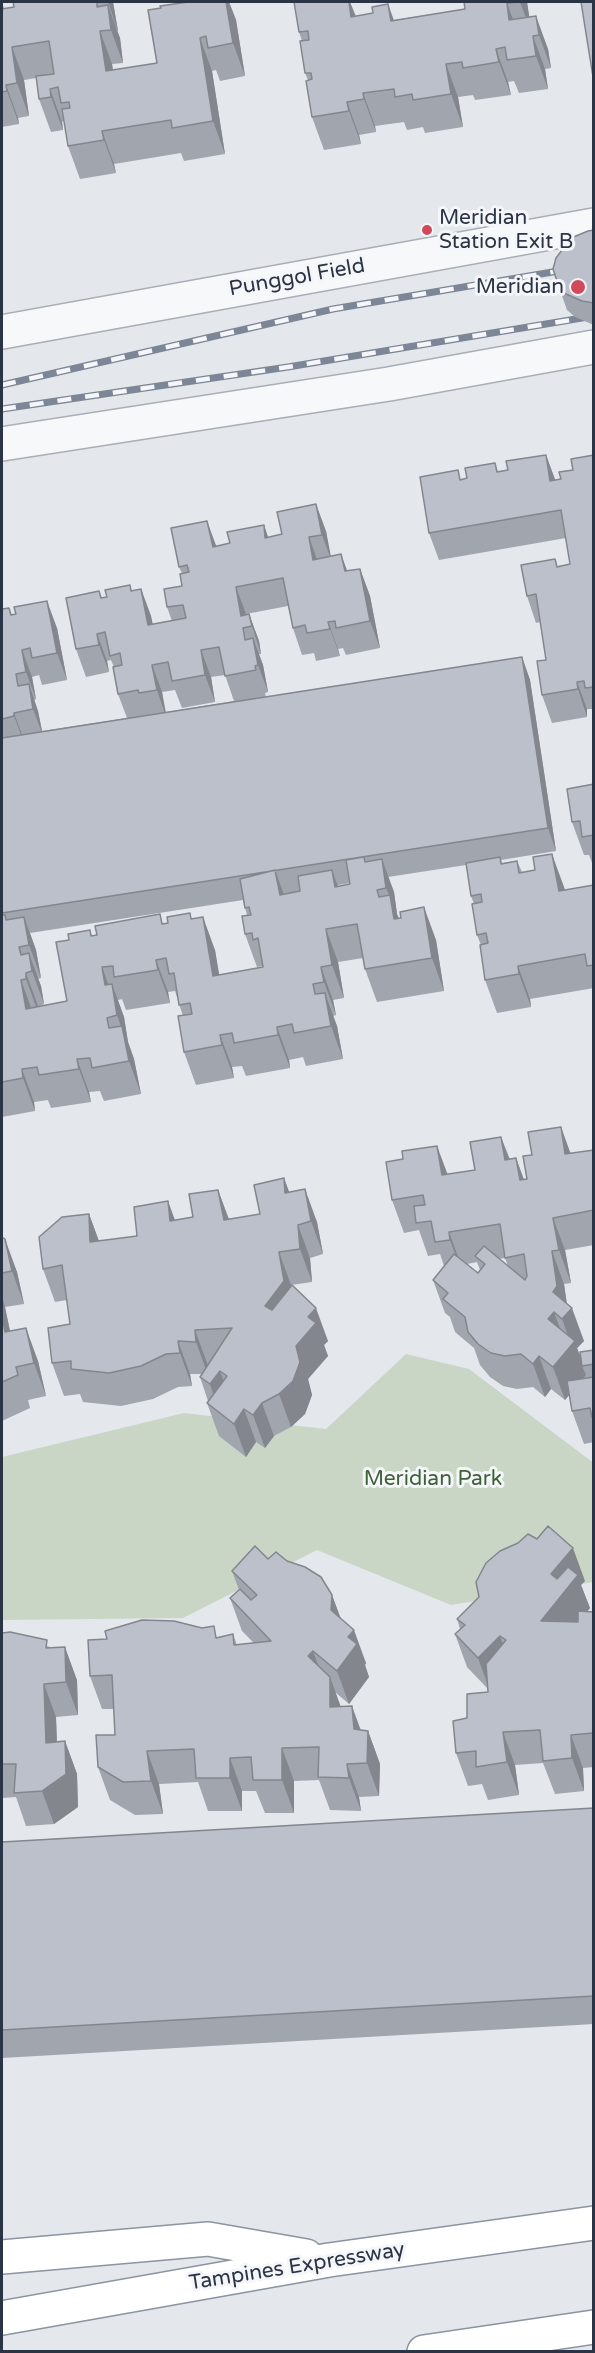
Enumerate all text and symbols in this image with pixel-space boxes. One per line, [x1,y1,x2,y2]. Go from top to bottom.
place label: Meridian Station Exit B [439,205,573,255]
marker: Meridian Station Exit B [420,223,434,237]
street label: Punggol Field [227,254,367,302]
place label: Meridian [476,274,564,300]
marker: Meridian [569,278,587,296]
park label: Meridian Park [364,1466,502,1492]
street label: Tampines Expressway [187,2238,407,2296]

